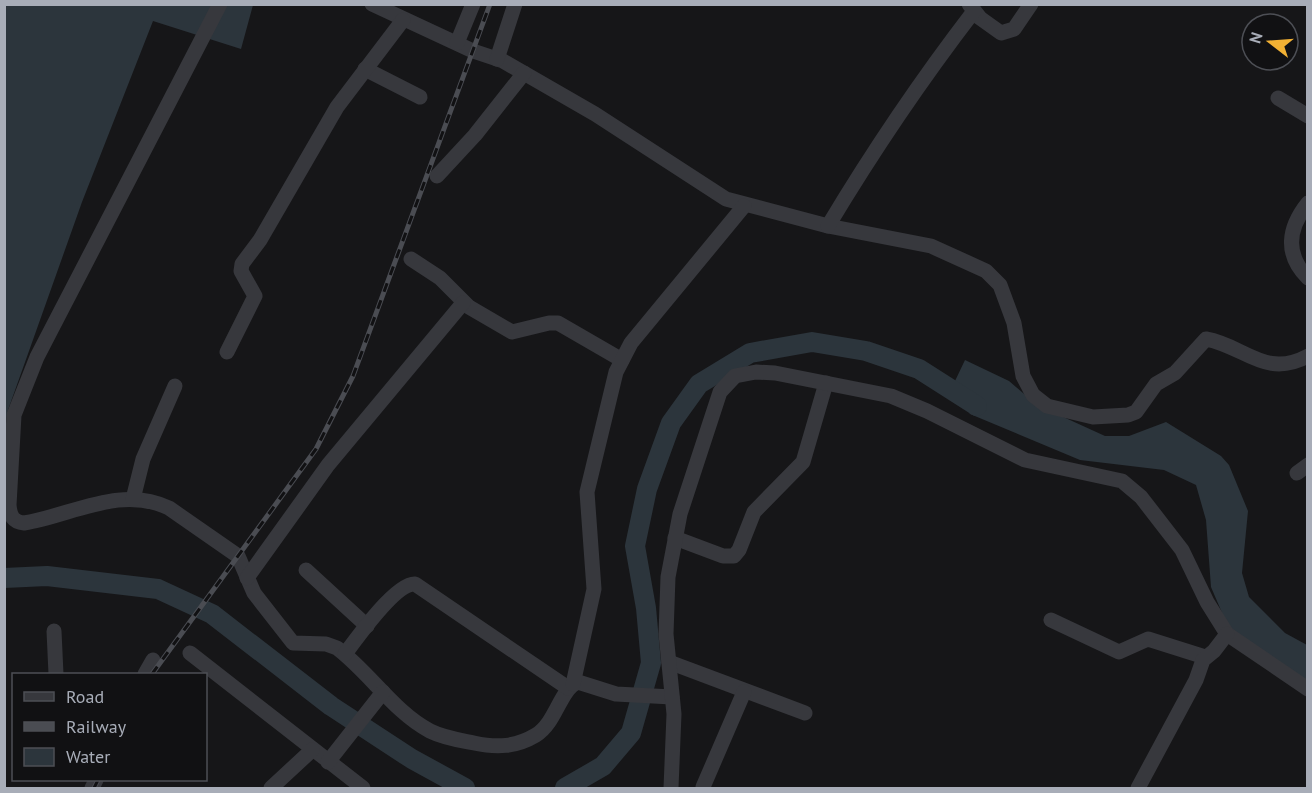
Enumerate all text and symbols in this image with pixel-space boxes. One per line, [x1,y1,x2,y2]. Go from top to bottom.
north arrow [1240,12,1300,72]
text: N [1245,30,1267,46]
legend [12,673,207,781]
text: Road [66,685,104,708]
text: Railway [66,715,127,738]
text: Water [66,745,110,768]

